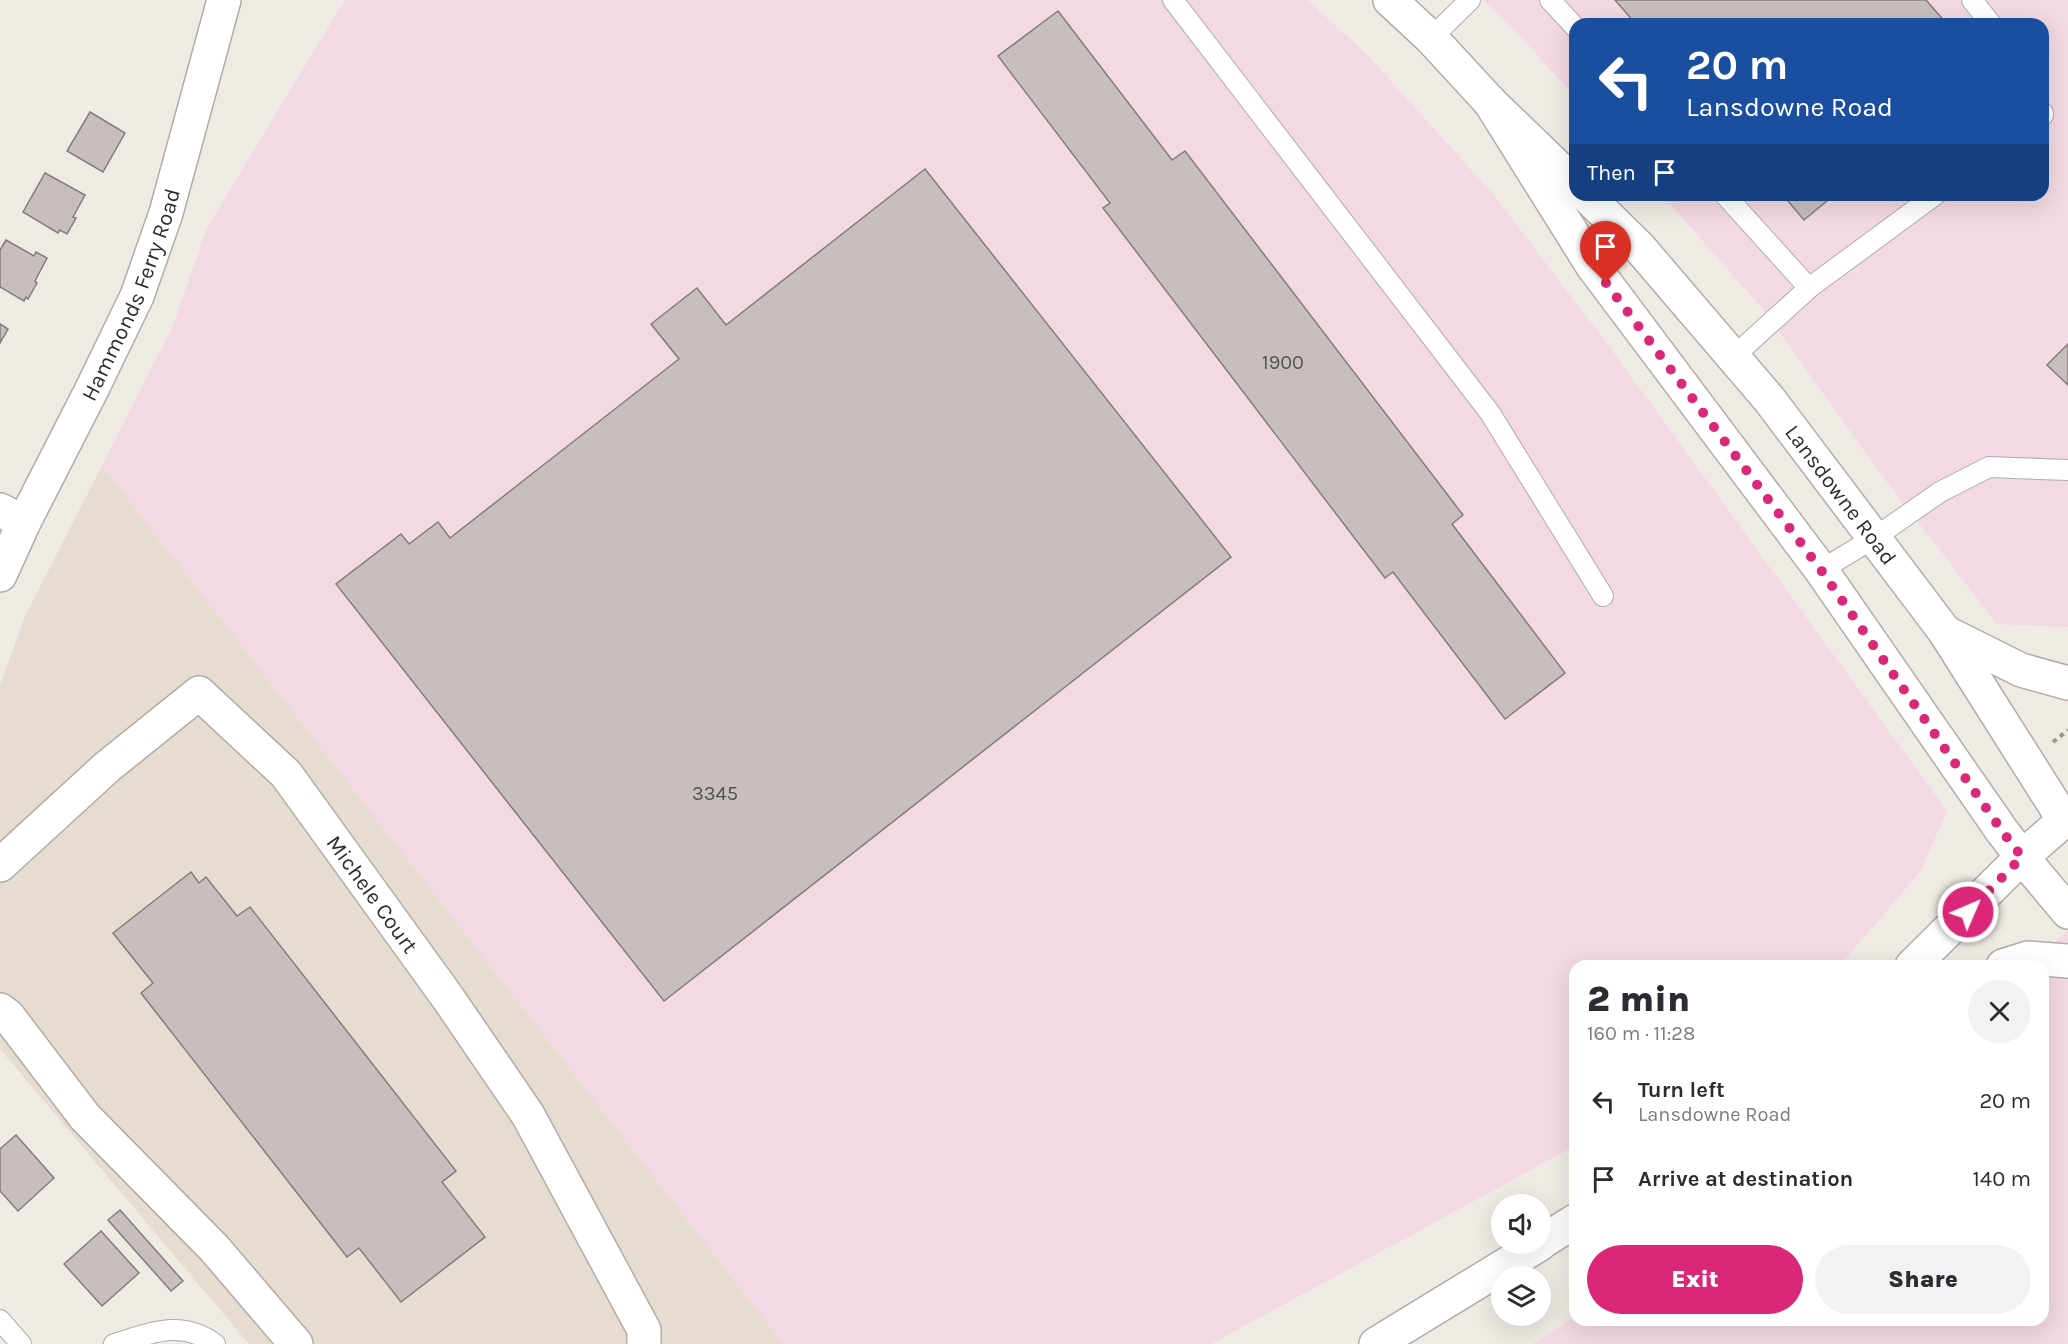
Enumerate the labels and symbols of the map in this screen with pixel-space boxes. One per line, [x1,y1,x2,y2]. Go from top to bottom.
street label: Hammonds Ferry Road [76,186,186,405]
pin [1580,221,1631,283]
house number: 1900 [1262,351,1304,374]
street label: Lansdowne Road [1779,420,1902,570]
house number: 3345 [692,782,738,805]
street label: Michele Court [321,831,423,958]
position arrow [1936,880,2000,944]

